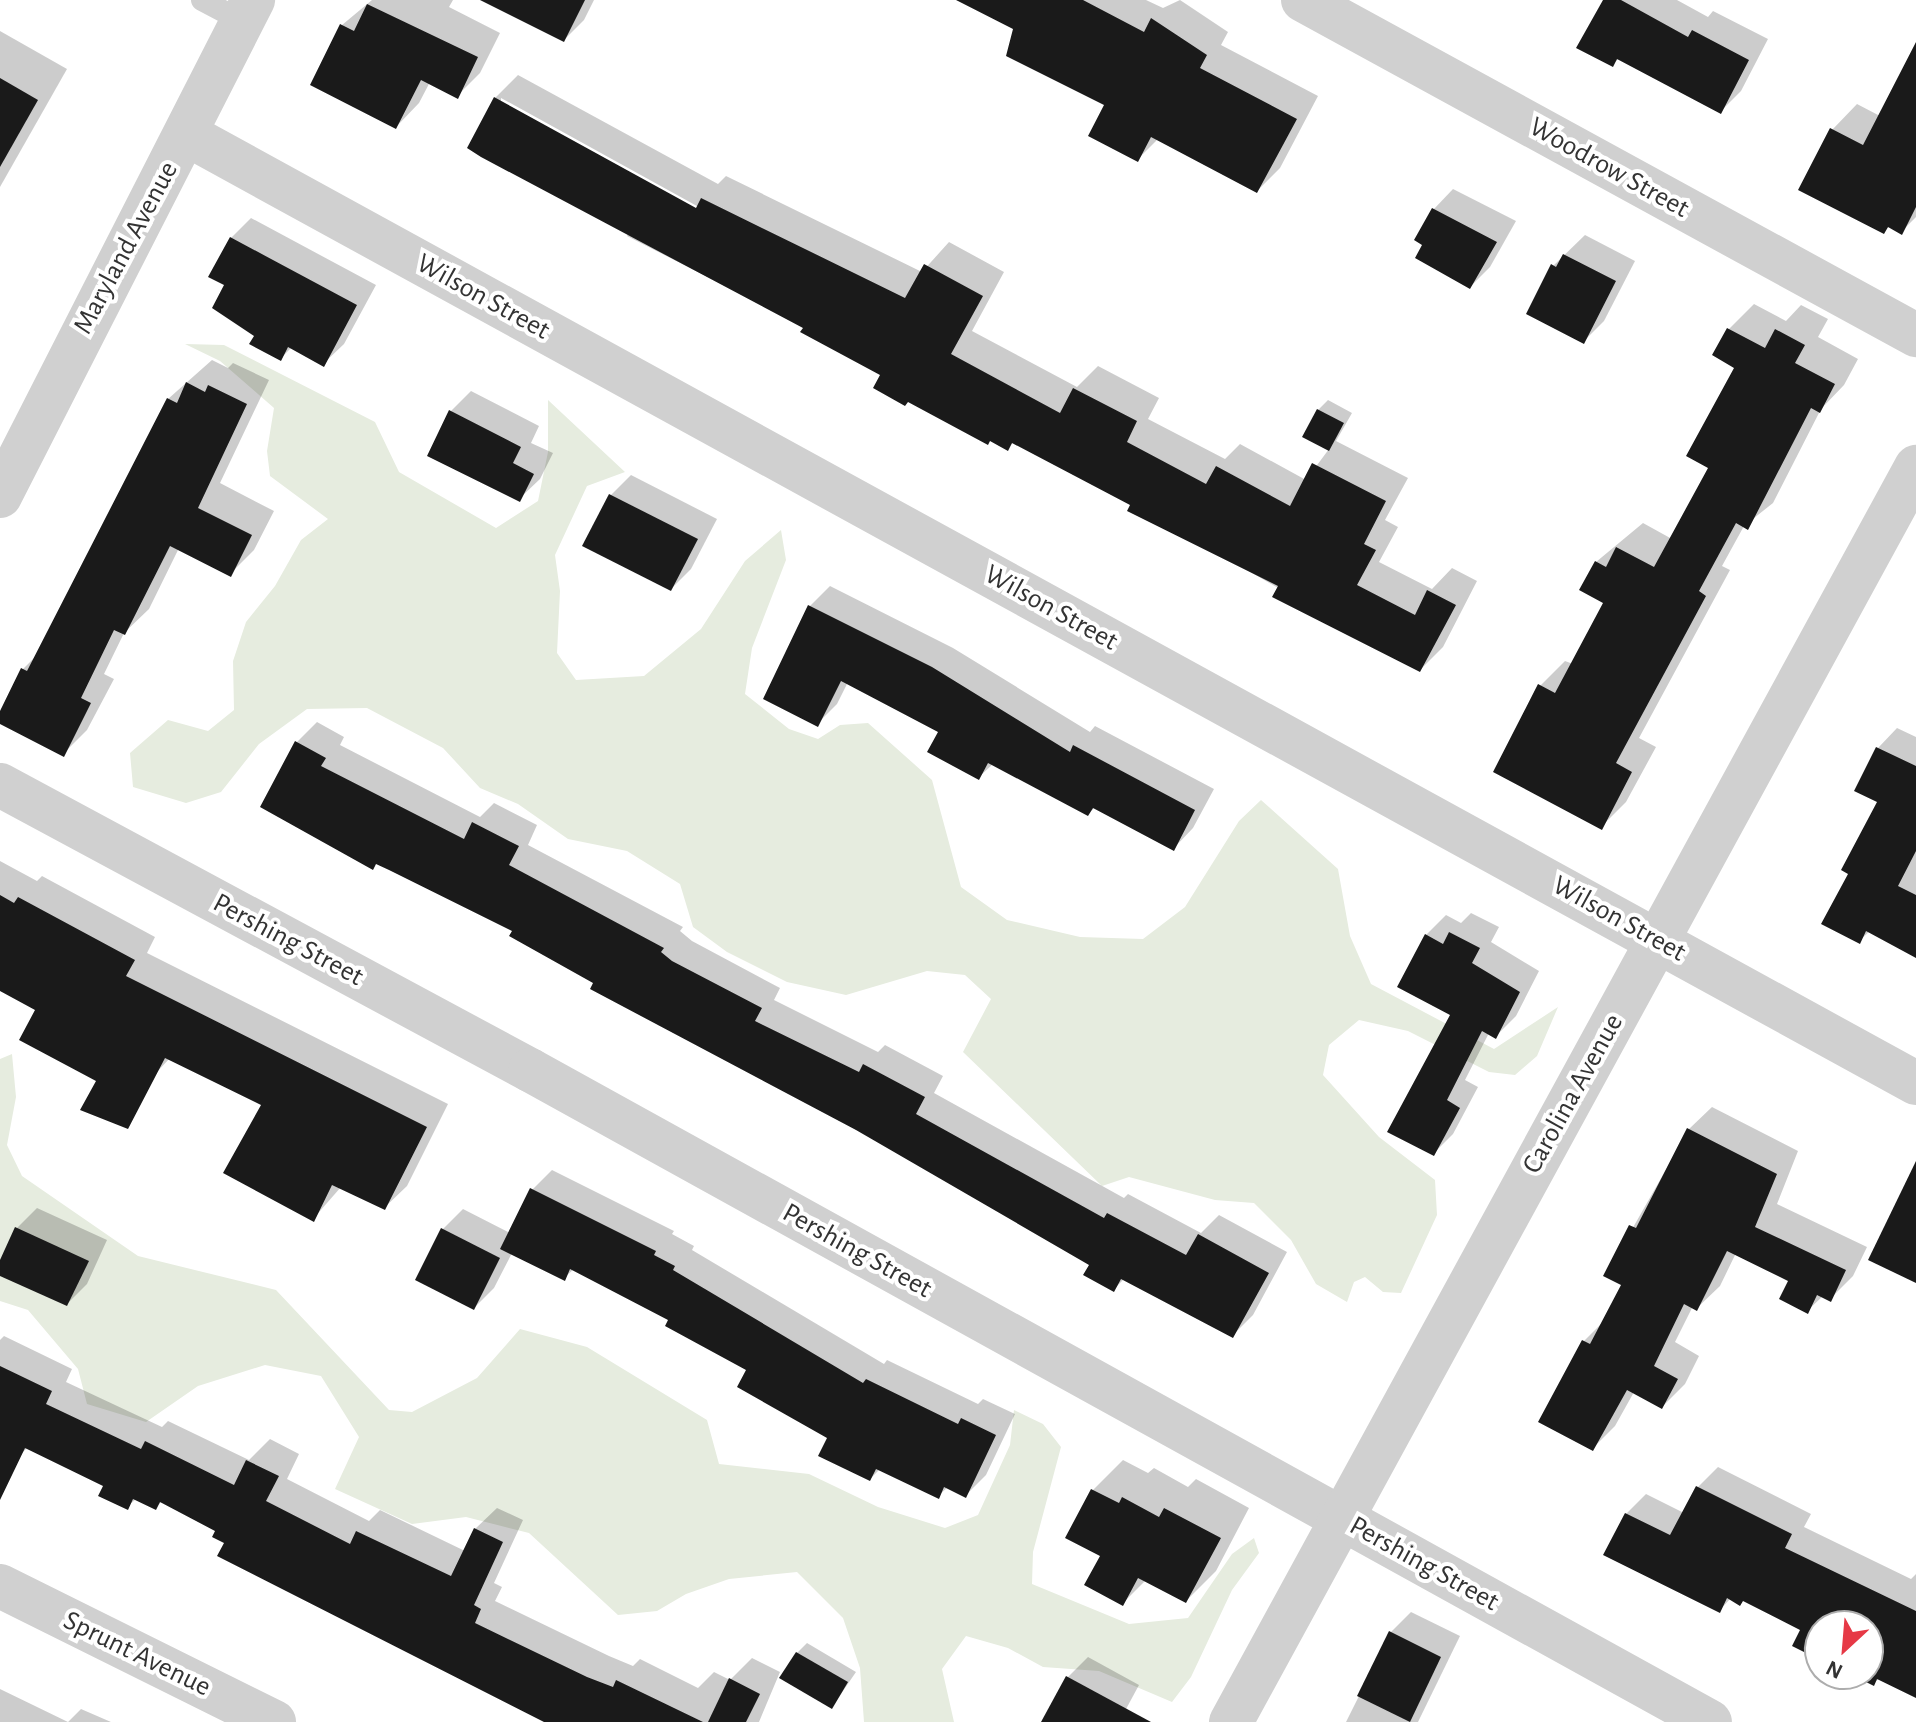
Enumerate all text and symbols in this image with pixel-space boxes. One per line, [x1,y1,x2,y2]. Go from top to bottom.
street label: Woodrow Street [1523,110,1695,226]
street label: Maryland Avenue [66,156,186,340]
street label: Wilson Street [410,247,556,347]
street label: Wilson Street [978,558,1124,658]
street label: Wilson Street [1546,869,1692,969]
street label: Pershing Street [207,886,369,994]
street label: Carolina Avenue [1515,1008,1631,1180]
street label: Pershing Street [776,1196,938,1306]
street label: Pershing Street [1343,1509,1505,1619]
street label: Sprunt Avenue [58,1604,216,1704]
north arrow [1804,1610,1884,1690]
text: N [1823,1657,1846,1683]

